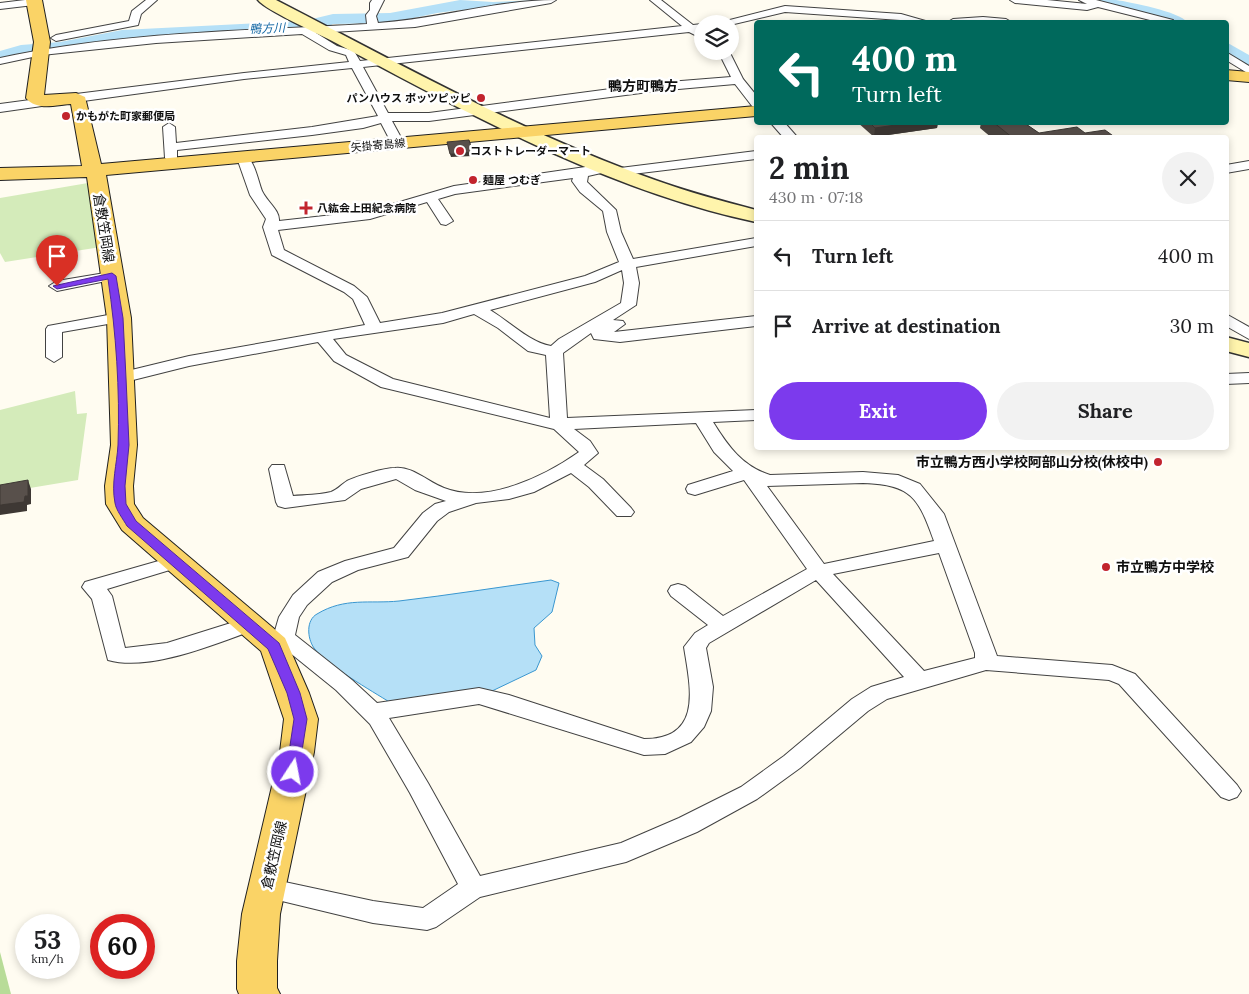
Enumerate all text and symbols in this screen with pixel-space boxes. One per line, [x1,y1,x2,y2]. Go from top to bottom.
map controls [694,15,739,60]
button: layers [694,15,739,60]
water label: 鴨方川 [249,20,287,36]
text: 400 m [852,36,957,81]
icon: left [769,40,834,105]
district label: 鴨方町鴨方 [608,77,678,95]
text: Turn left [852,80,942,108]
place label: パンハウス ポッツピッピ [347,91,471,105]
marker: パンハウス ポッツピッピ [475,92,487,104]
place label: かもがた町家郵便局 [76,109,175,123]
marker: かもがた町家郵便局 [60,110,72,122]
street label: 矢掛寄島線 [350,136,406,154]
place label: コストトレーダーマート [470,144,591,158]
marker: コストトレーダーマート [454,145,466,157]
text: 2 min [769,149,849,187]
button: close [1162,152,1214,204]
place label: 麺屋 つむぎ [482,173,541,187]
marker: 麺屋 つむぎ [467,174,479,186]
text: 430 m · 07:18 [769,187,863,207]
street label: 倉敷笠岡線 [90,192,118,264]
marker: 八紘会上田紀念病院 [299,201,313,215]
place label: 八紘会上田紀念病院 [317,201,416,215]
pin [36,235,78,286]
icon: arrive [43,242,71,270]
icon: left [769,242,797,270]
text: Turn left [812,244,893,268]
text: 400 m [1158,244,1214,268]
icon: arrive [769,312,797,340]
text: Arrive at destination [812,314,1001,338]
text: 30 m [1170,314,1214,338]
button: Exit [769,382,987,440]
button: Share [997,382,1214,440]
place label: 市立鴨方西小学校阿部山分校(休校中) [916,453,1148,471]
marker: 市立鴨方西小学校阿部山分校(休校中) [1152,456,1164,468]
place label: 市立鴨方中学校 [1116,558,1214,576]
marker: 市立鴨方中学校 [1100,561,1112,573]
position arrow [266,745,318,797]
street label: 倉敷笠岡線 [257,819,291,891]
speed limit sign: 60 [90,914,155,979]
text: 53 [34,924,61,956]
text: km/h [31,951,64,966]

